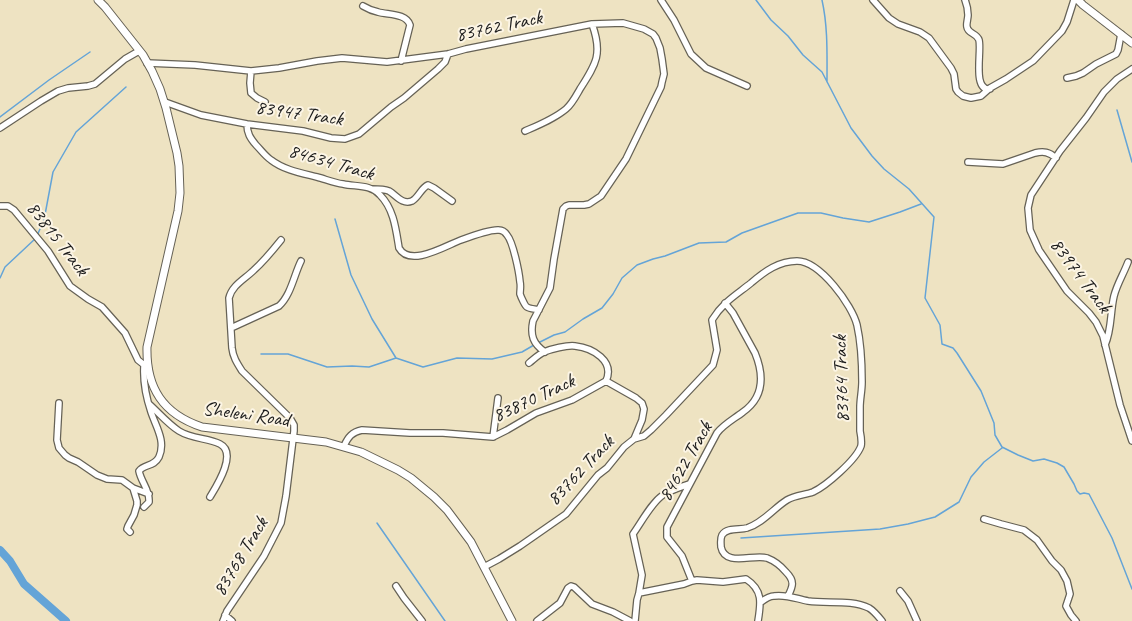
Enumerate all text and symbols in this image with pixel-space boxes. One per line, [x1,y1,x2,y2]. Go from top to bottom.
street label: 83762 Track [454,6,544,48]
street label: 83947 Track [254,96,344,132]
street label: 84634 Track [286,139,376,187]
street label: 83815 Track [21,197,93,281]
street label: 83974 Track [1044,234,1116,318]
street label: 83764 Track [828,335,856,423]
street label: 83870 Track [489,370,579,428]
street label: Sheleni Road [201,397,291,433]
street label: 84622 Track [654,418,718,506]
street label: 83762 Track [542,431,620,511]
street label: 83768 Track [208,513,274,601]

